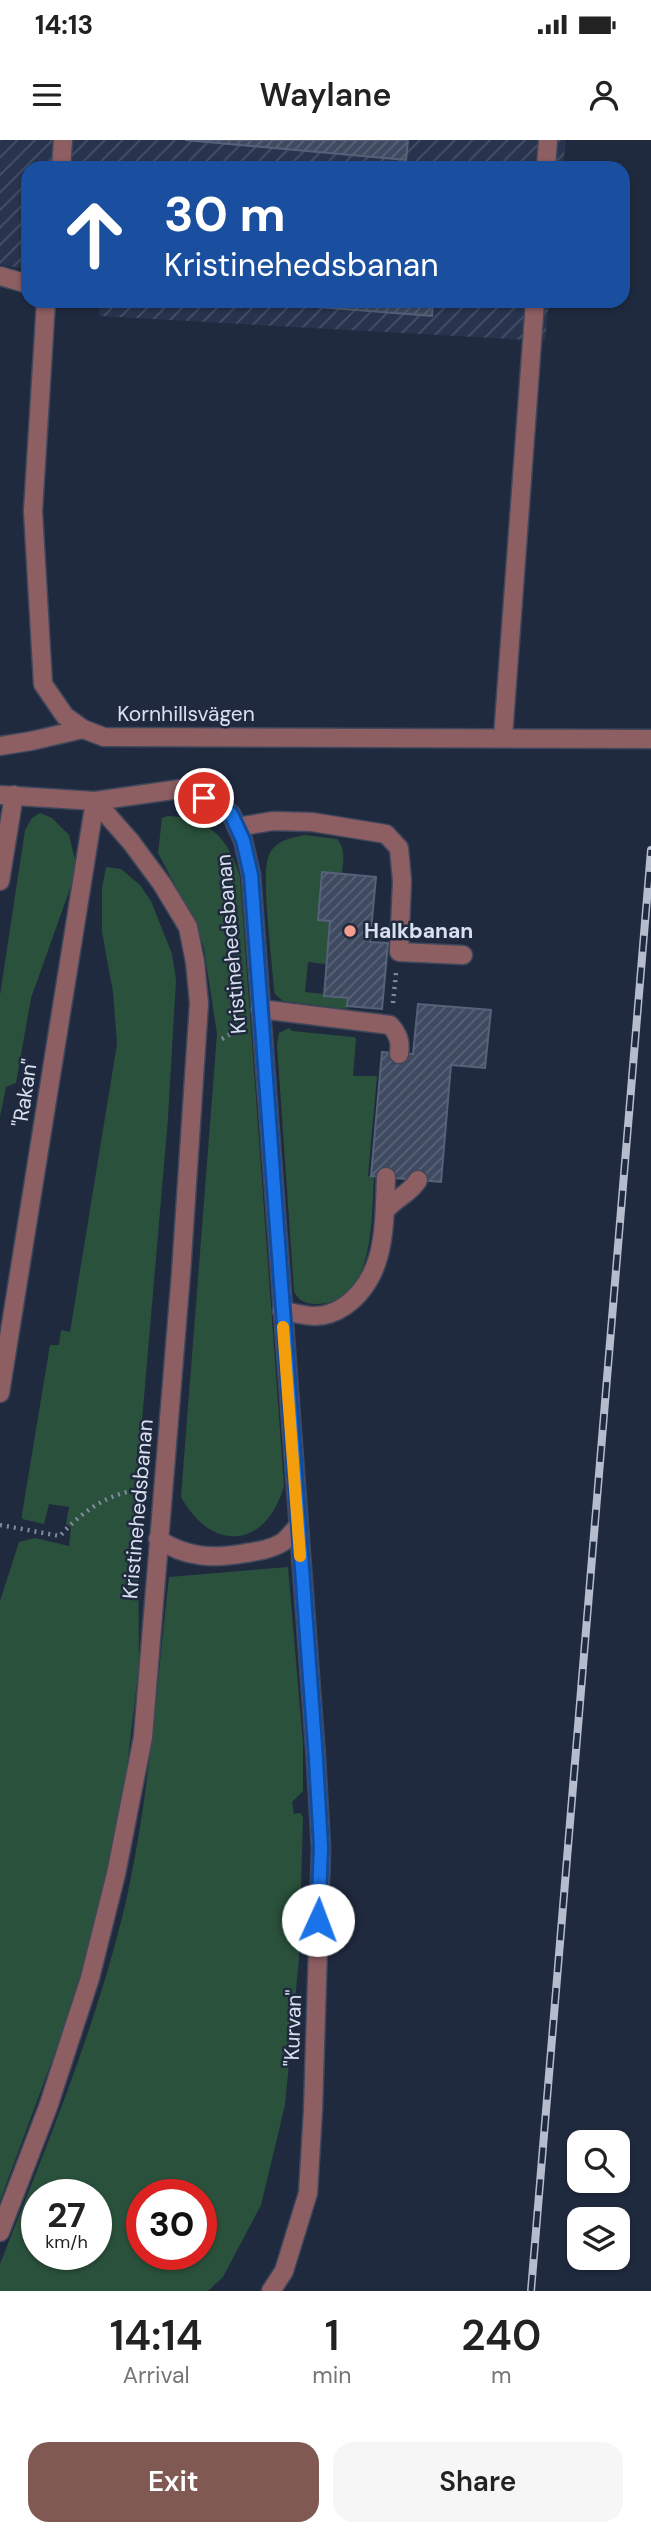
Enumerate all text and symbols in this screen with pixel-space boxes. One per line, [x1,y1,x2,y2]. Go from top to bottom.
text: 14:13 [35,8,93,42]
text: Waylane [260,74,391,116]
icon: menu [28,76,66,114]
icon: person [585,76,623,114]
text: 30 m [164,182,286,246]
icon: ahead [49,189,140,280]
text: Kristinehedsbanan [164,244,439,286]
street label: Kornhillsvägen [117,700,255,728]
pin [174,768,234,828]
icon: arrive [185,779,223,817]
street label: Kristinehedsbanan [209,853,253,1035]
place label: Halkbanan [364,917,473,945]
marker: Halkbanan [342,923,358,939]
street label: "Rakan" [6,1057,44,1129]
street label: Kristinehedsbanan [116,1418,160,1600]
position arrow [281,1883,355,1957]
street label: "Kurvan" [278,1989,308,2067]
map controls [567,2130,630,2270]
button: search [567,2130,630,2193]
speed limit sign: 30 [126,2179,217,2270]
text: 27 [47,2192,86,2238]
button: layers [567,2207,630,2270]
text: km/h [45,2230,88,2254]
text: 14:14 [110,2308,203,2363]
text: 1 [325,2308,339,2363]
text: 240 [461,2308,541,2363]
text: Arrival [123,2360,190,2390]
text: min [312,2360,352,2390]
text: m [491,2360,512,2390]
button: Exit [28,2442,319,2522]
button: Share [333,2442,623,2522]

